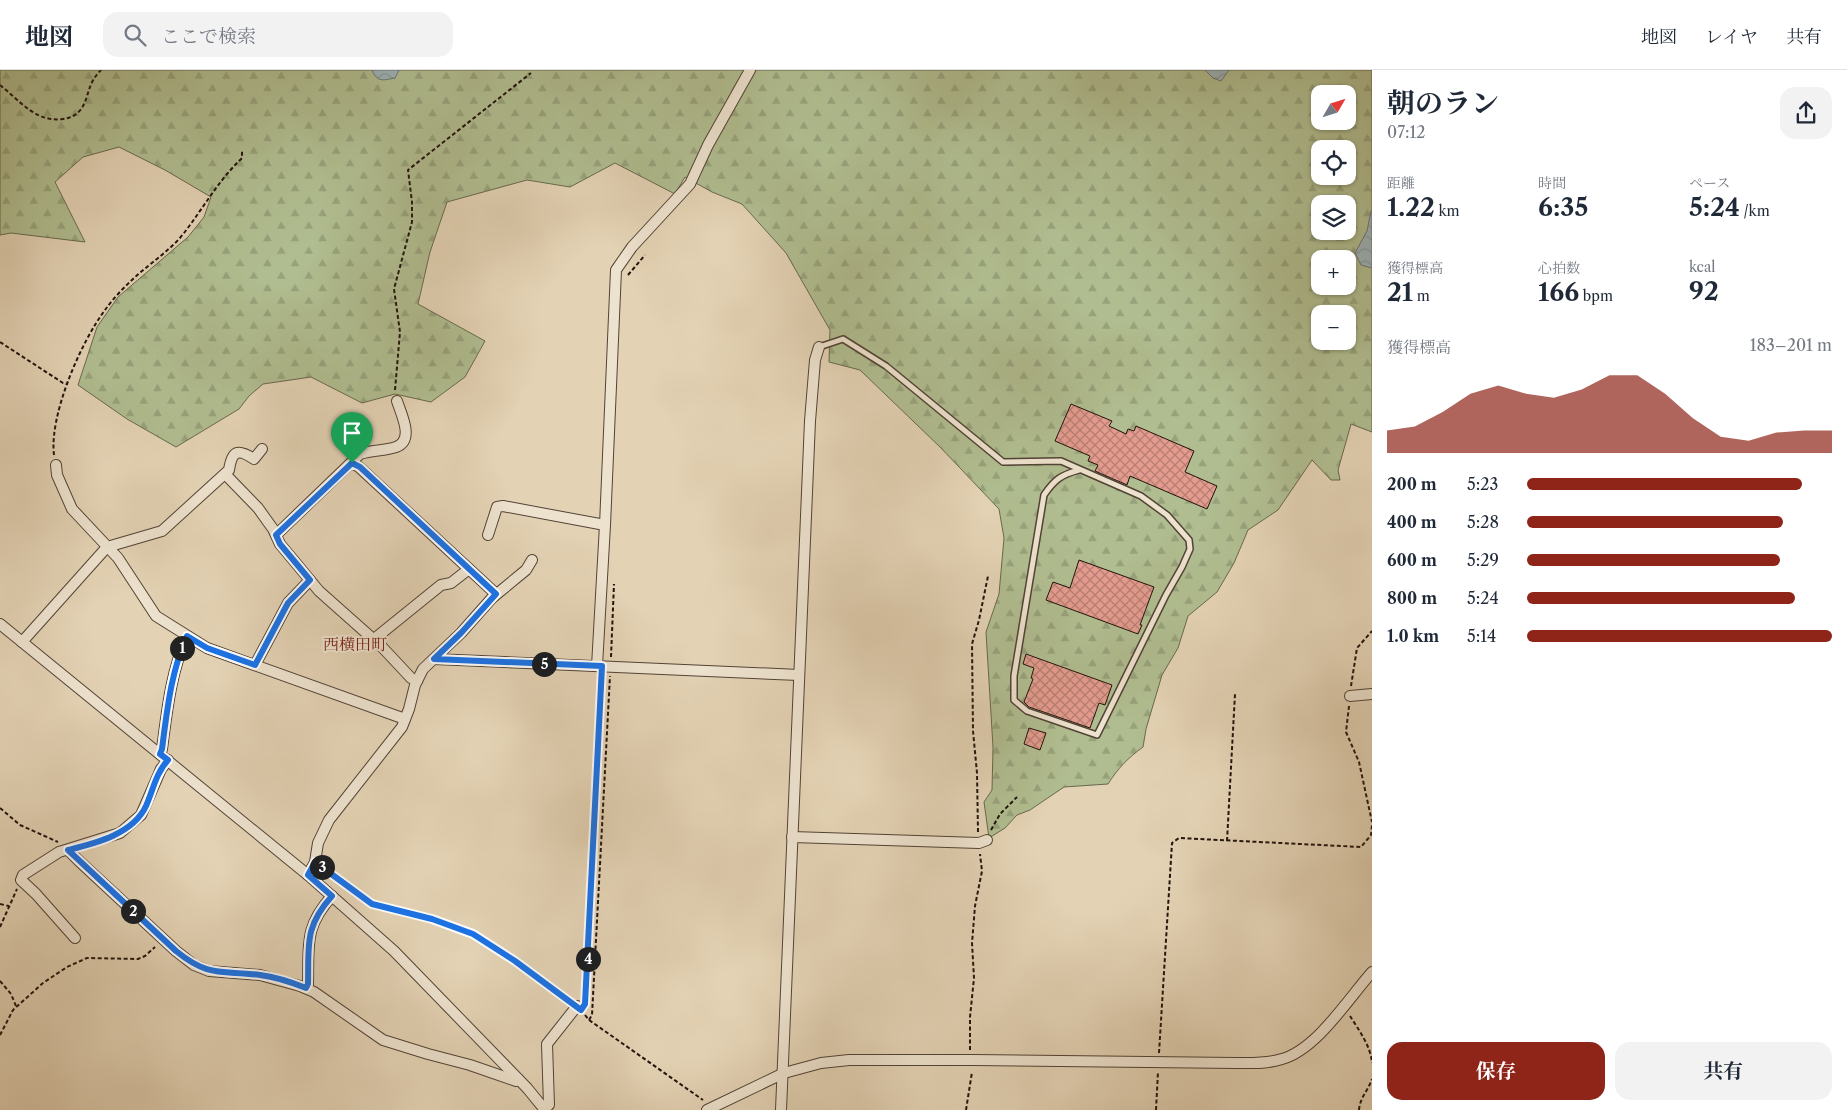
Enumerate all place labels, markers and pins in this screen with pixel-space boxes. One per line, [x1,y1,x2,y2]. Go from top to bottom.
pin [331,412,373,463]
pin: 1 [170,636,194,660]
pin: 5 [532,652,556,676]
pin: 3 [310,854,334,880]
pin: 2 [120,898,146,924]
pin: 4 [576,946,600,972]

